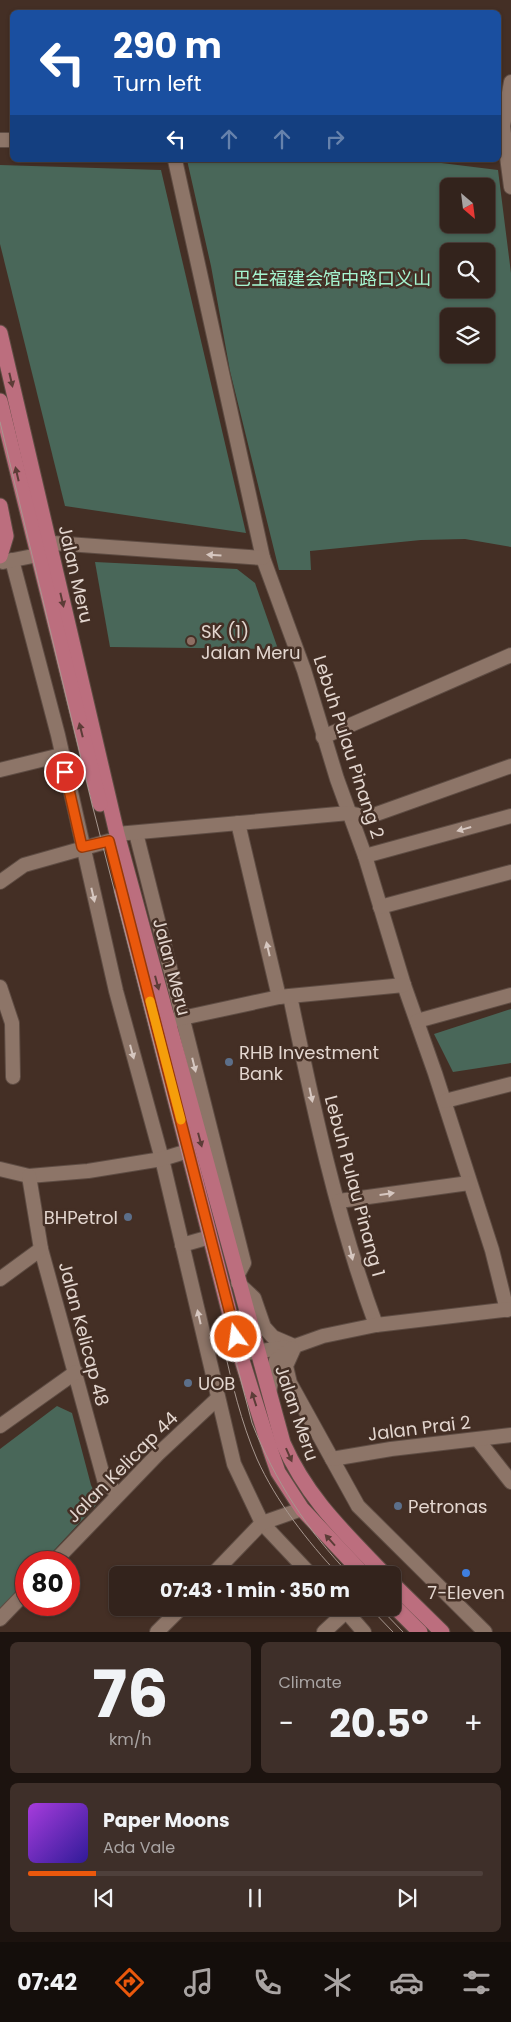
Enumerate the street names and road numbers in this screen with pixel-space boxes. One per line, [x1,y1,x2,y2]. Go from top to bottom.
street label: Jalan Meru [53,523,99,625]
street label: Lebuh Pulau Pinang 2 [308,652,390,842]
street label: Jalan Meru [147,916,197,1018]
street label: Lebuh Pulau Pinang 1 [319,1093,391,1279]
street label: Jalan Kelicap 48 [53,1259,115,1409]
street label: Jalan Meru [269,1362,325,1464]
street label: Jalan Kelicap 44 [61,1406,183,1528]
street label: Jalan Prai 2 [366,1409,472,1447]

